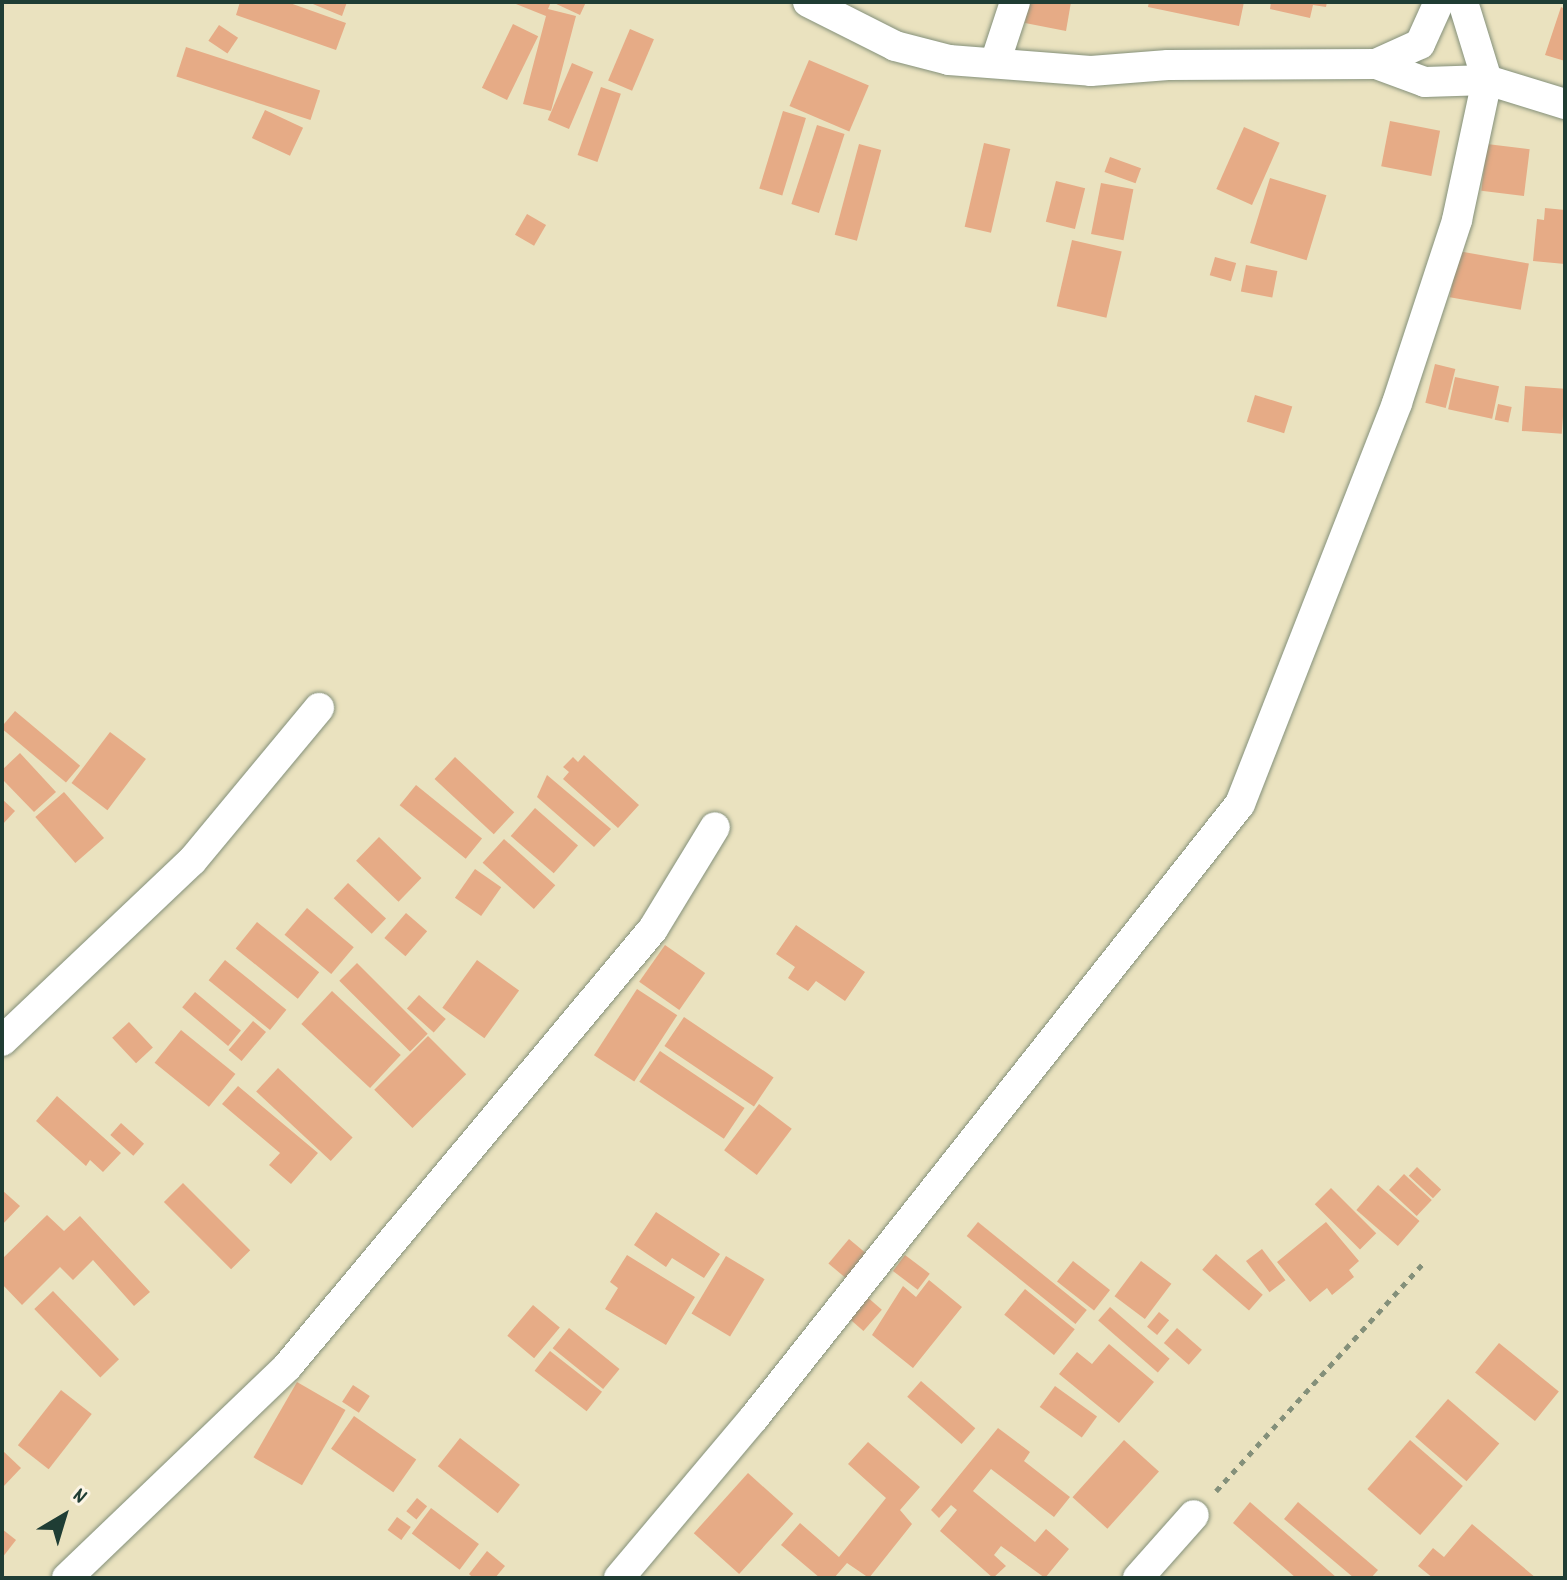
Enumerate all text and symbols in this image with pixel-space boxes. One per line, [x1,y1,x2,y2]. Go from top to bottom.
north arrow [24,1476,104,1556]
text: N [65,1481,93,1512]

